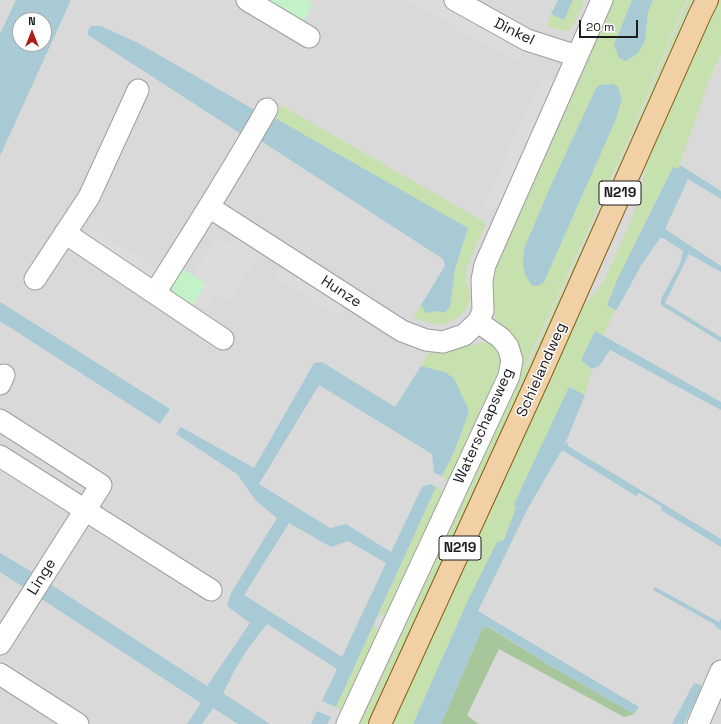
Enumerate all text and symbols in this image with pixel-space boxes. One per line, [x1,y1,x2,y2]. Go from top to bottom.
north arrow [12,12,52,52]
scale bar [581,12,640,38]
text: N [28,14,36,28]
street label: Dinkel [491,14,537,50]
text: 20 m [586,19,614,35]
road number: N219 [599,181,641,205]
street label: Hunze [317,272,365,312]
street label: Schielandweg [513,320,571,420]
street label: Waterschapsweg [450,365,518,487]
road number: N219 [439,536,481,560]
street label: Linge [24,555,60,599]

